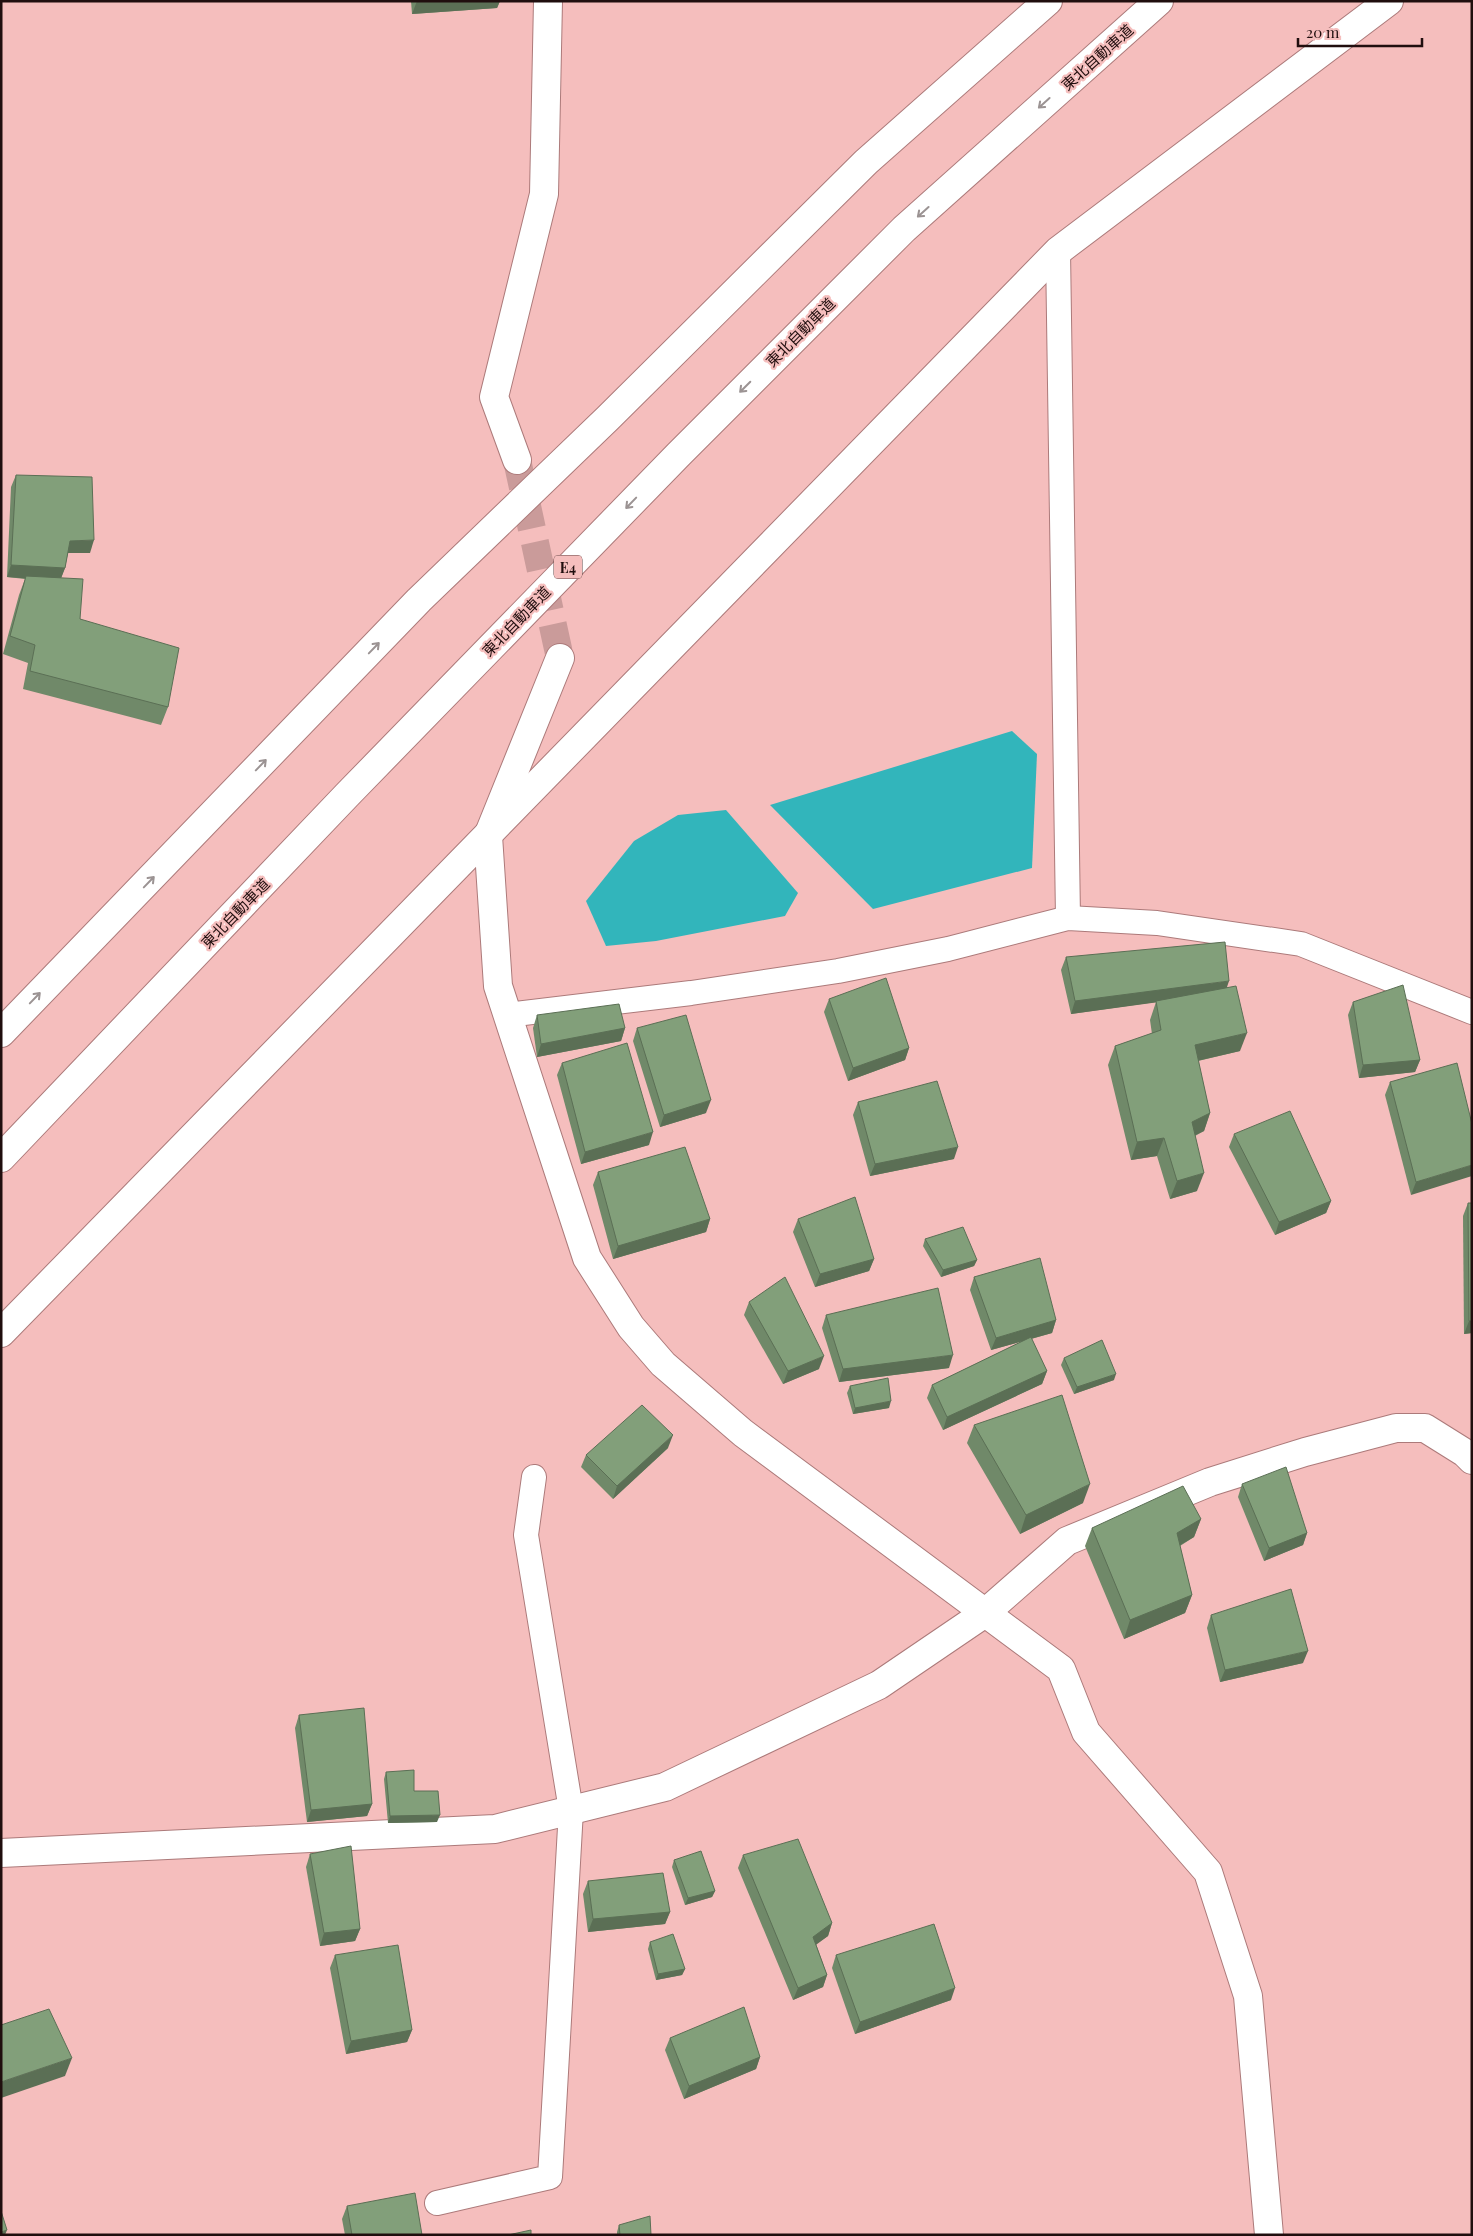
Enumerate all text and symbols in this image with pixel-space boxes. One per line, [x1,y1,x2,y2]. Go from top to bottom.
scale bar [1298,15,1422,47]
street label: 東北自動車道 [1057,19,1137,95]
text: 20 m [1306,22,1340,42]
one-way arrow [1038,98,1051,109]
one-way arrow [917,206,930,217]
street label: 東北自動車道 [761,293,839,371]
one-way arrow [739,381,751,393]
one-way arrow [625,496,637,509]
road number: E4 [554,556,582,578]
street label: 東北自動車道 [478,582,554,660]
one-way arrow [368,641,380,654]
one-way arrow [255,759,268,771]
street label: 東北自動車道 [197,874,273,952]
one-way arrow [143,876,155,888]
one-way arrow [29,992,41,1005]

